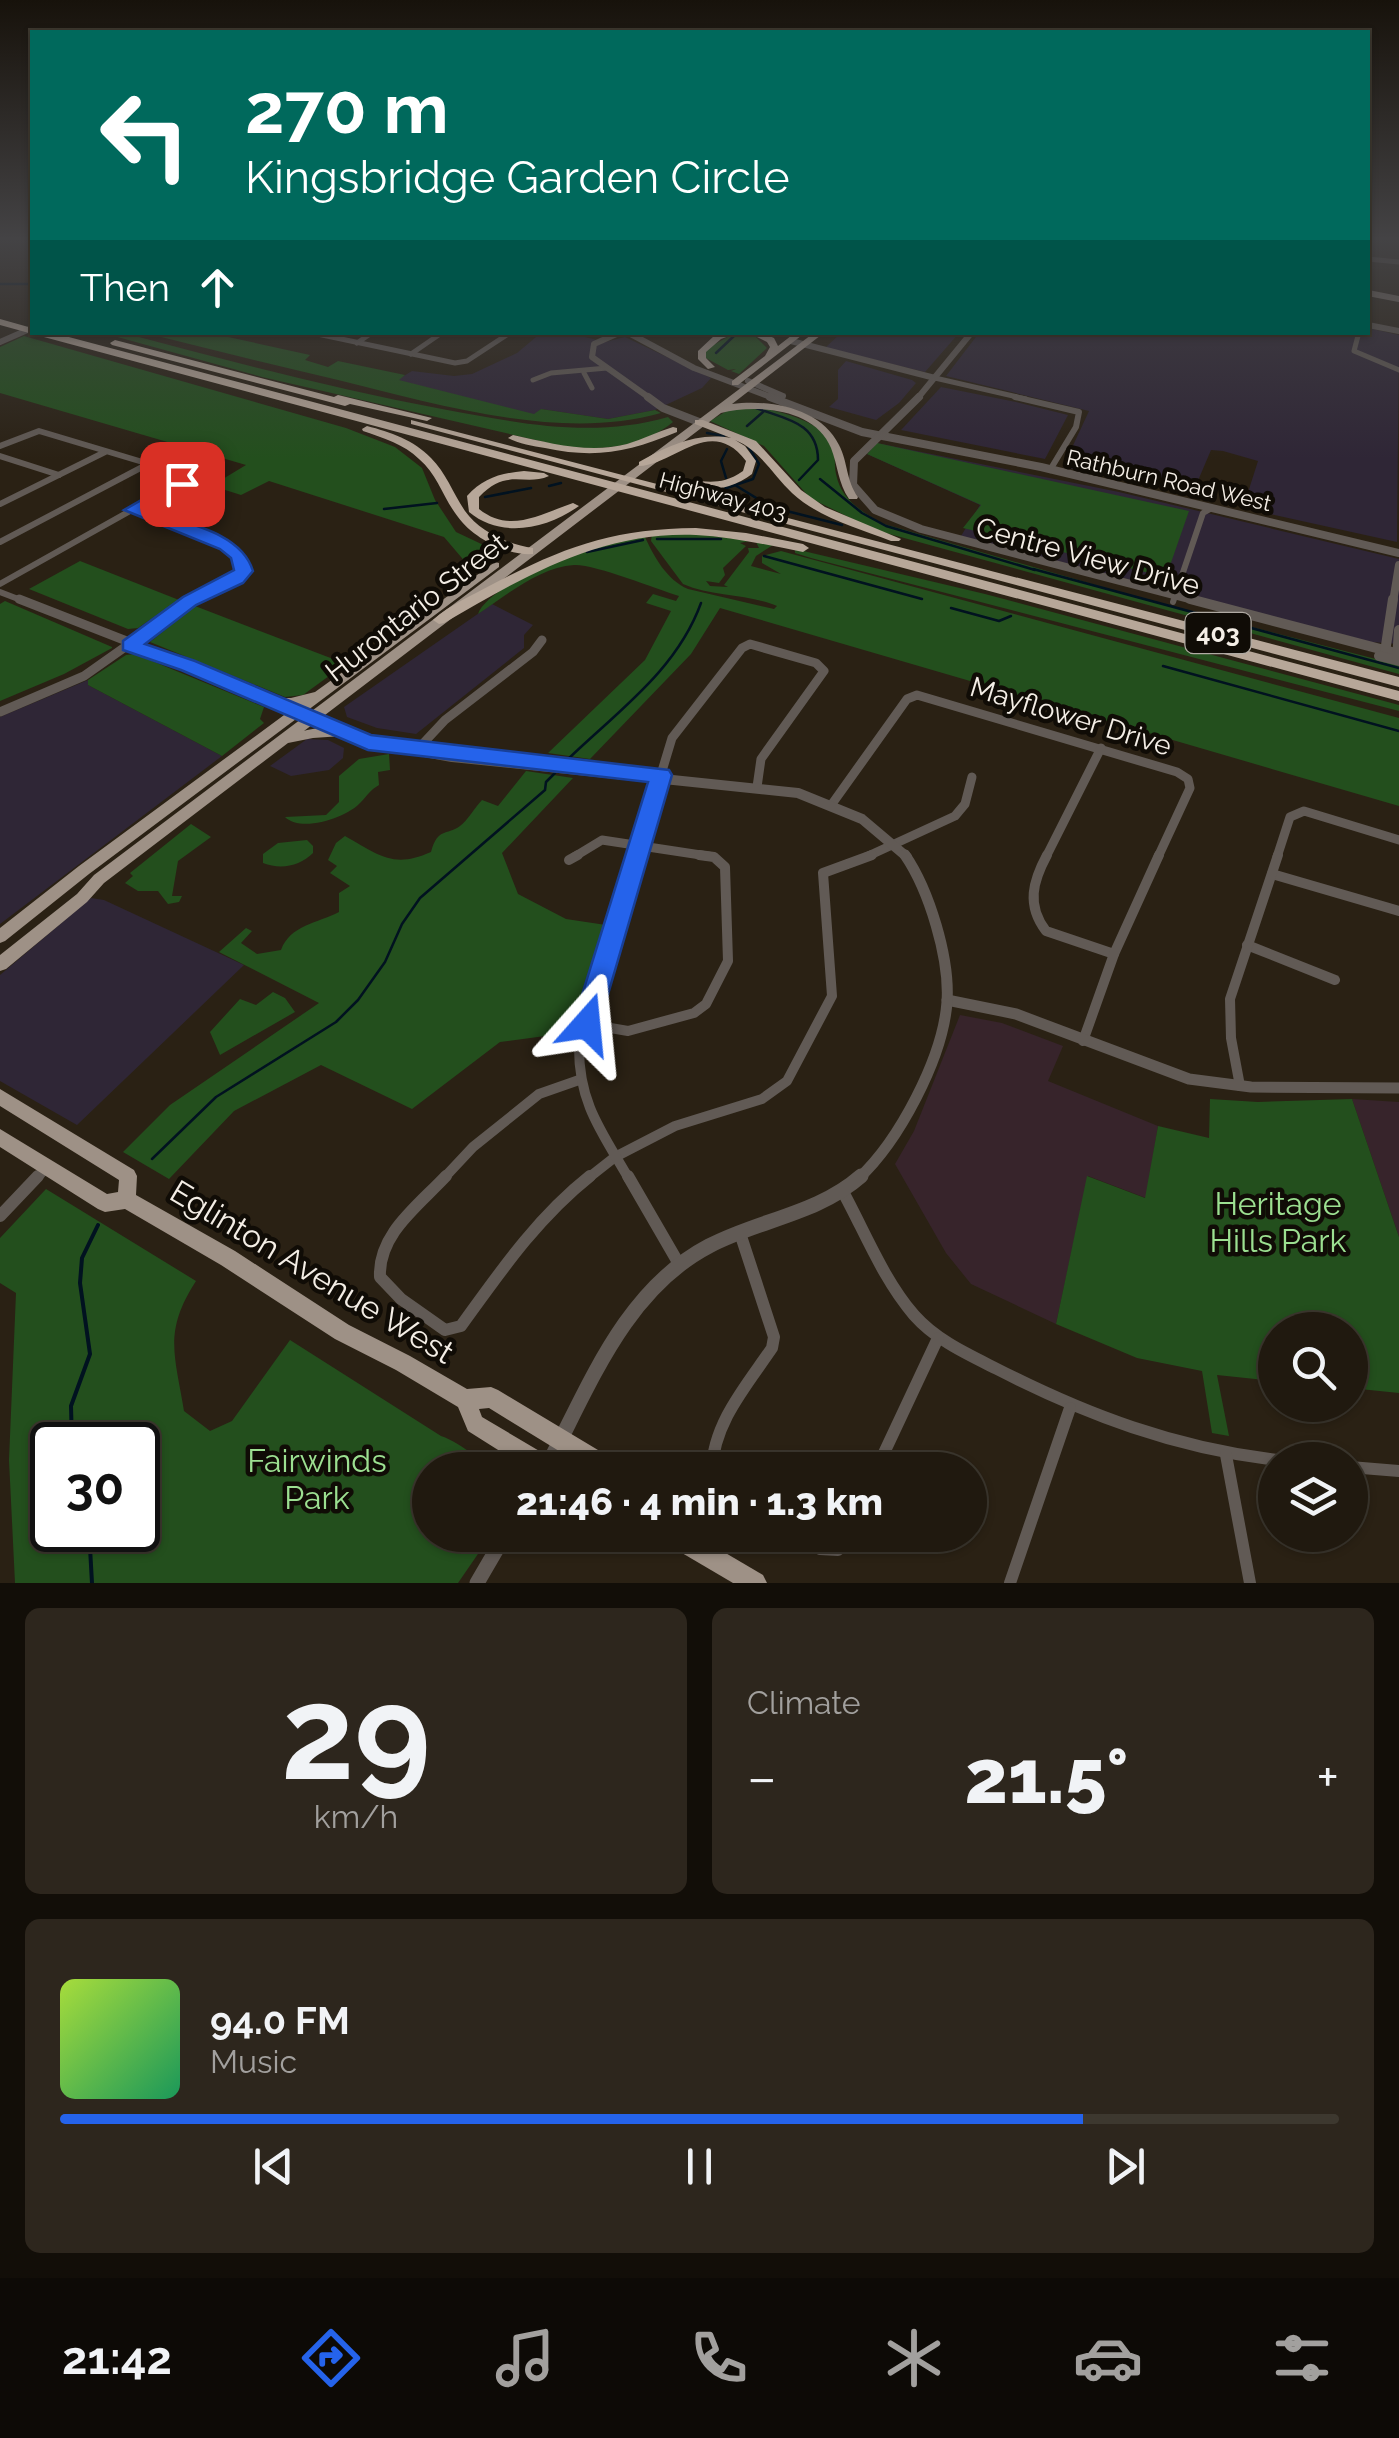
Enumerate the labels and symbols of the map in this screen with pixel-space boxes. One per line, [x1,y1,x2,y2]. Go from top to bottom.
pin [140,442,225,527]
street label: Rathburn Road West [1064,444,1274,516]
street label: Highway 403 [657,467,789,525]
street label: Centre View Drive [972,511,1203,602]
street label: Hurontario Street [319,526,514,689]
road number: 403 [1186,613,1250,653]
street label: Mayflower Drive [966,670,1175,763]
position arrow [535,972,639,1076]
street label: Eglinton Avenue West [164,1172,461,1371]
park label: Heritage Hills Park [1210,1185,1347,1259]
speed limit sign: 30 [30,1422,160,1552]
park label: Fairwinds Park [247,1442,387,1516]

